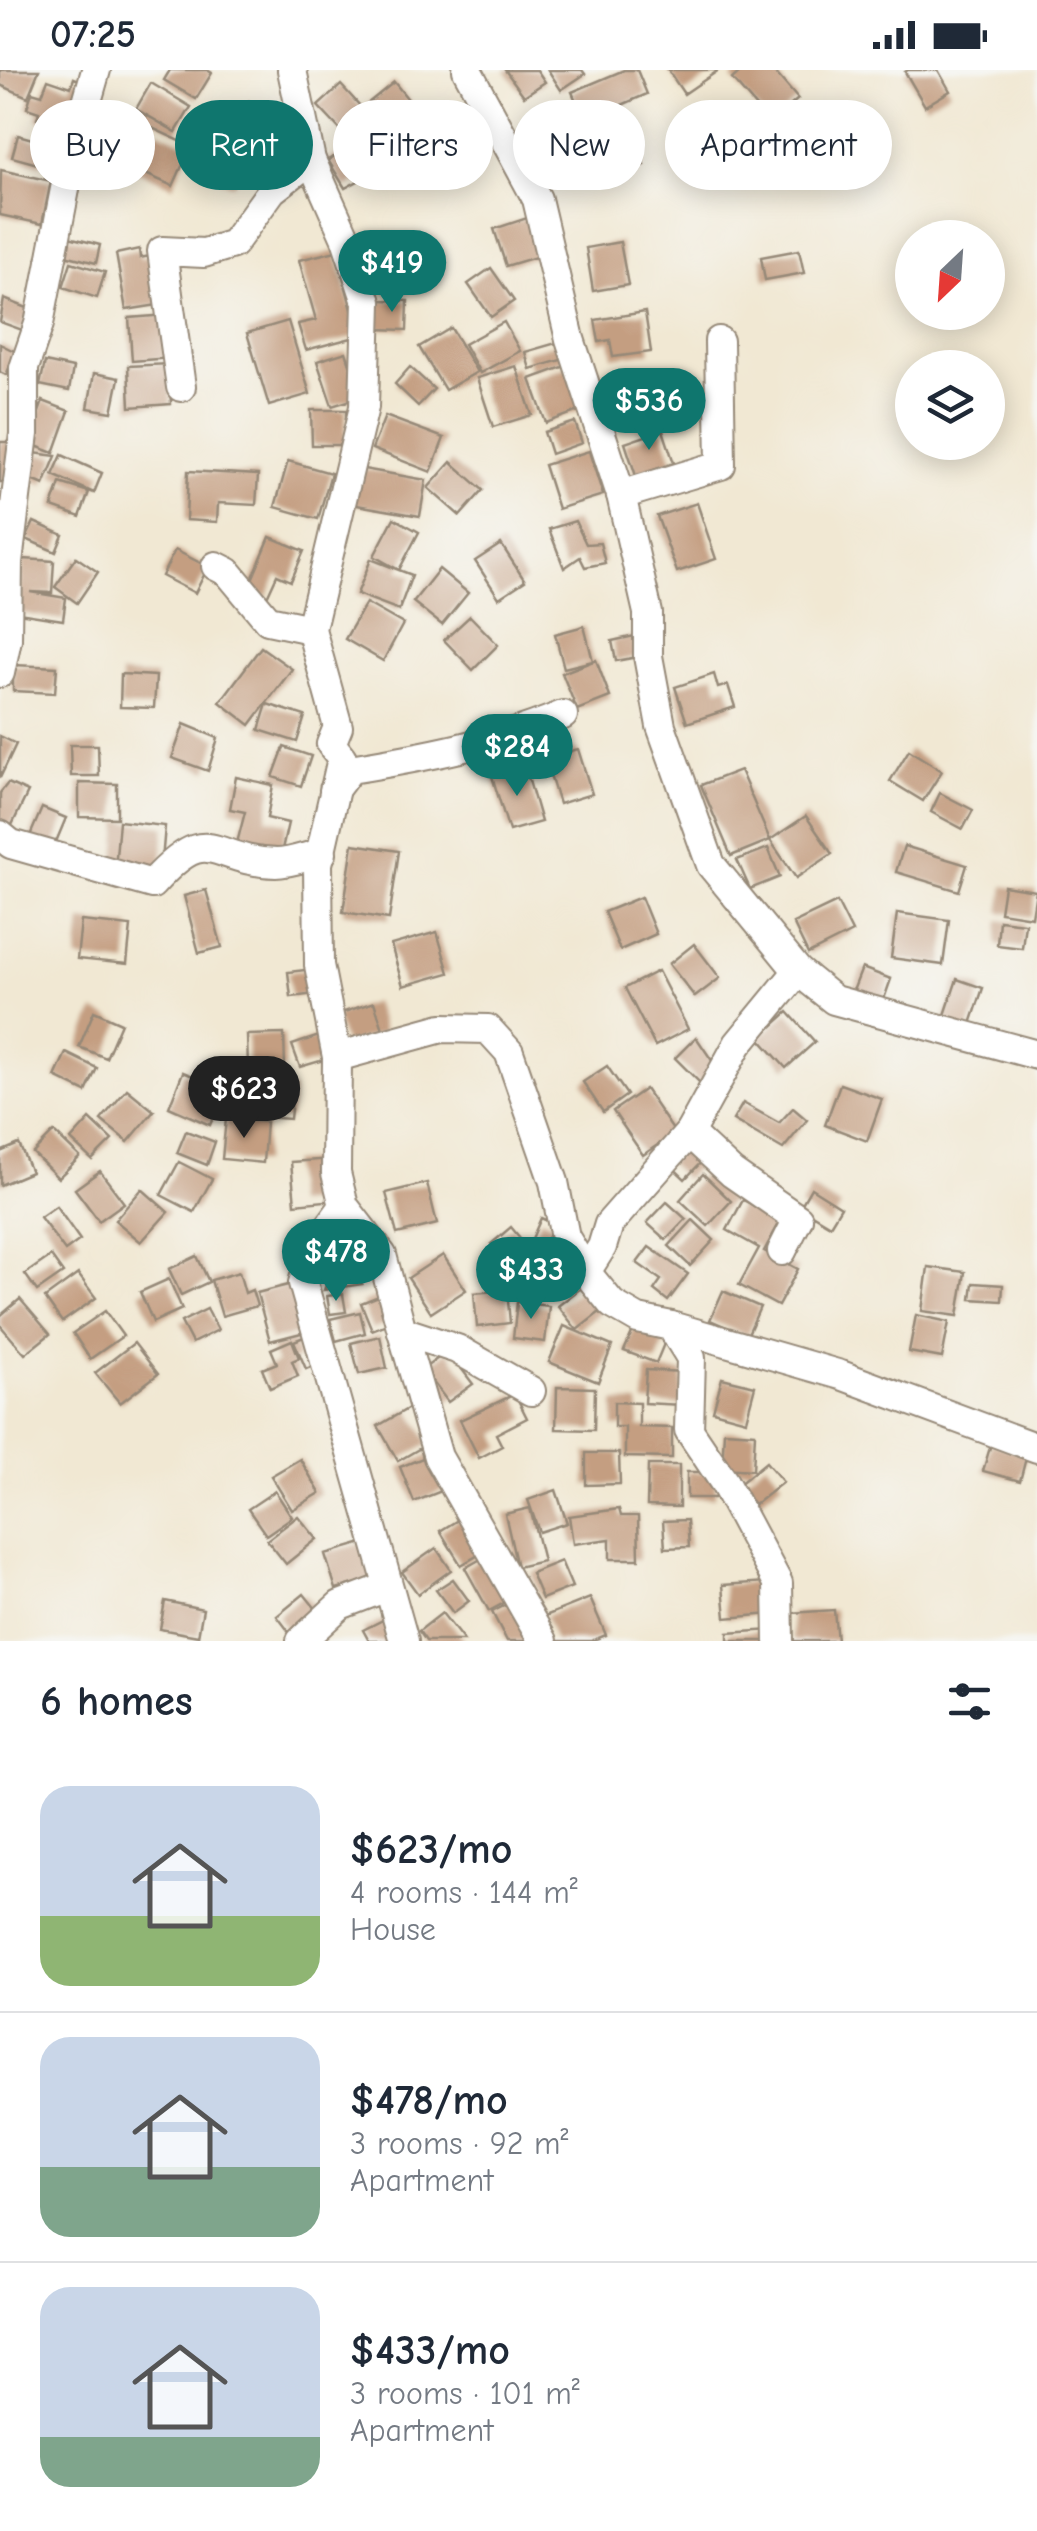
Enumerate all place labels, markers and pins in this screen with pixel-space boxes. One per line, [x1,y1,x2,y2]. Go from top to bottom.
pin: $419 [333,230,451,315]
pin: $536 [590,368,708,453]
pin: $284 [458,714,576,799]
pin: $623 [185,1056,303,1141]
pin: $478 [277,1219,395,1304]
pin: $433 [472,1237,590,1322]

